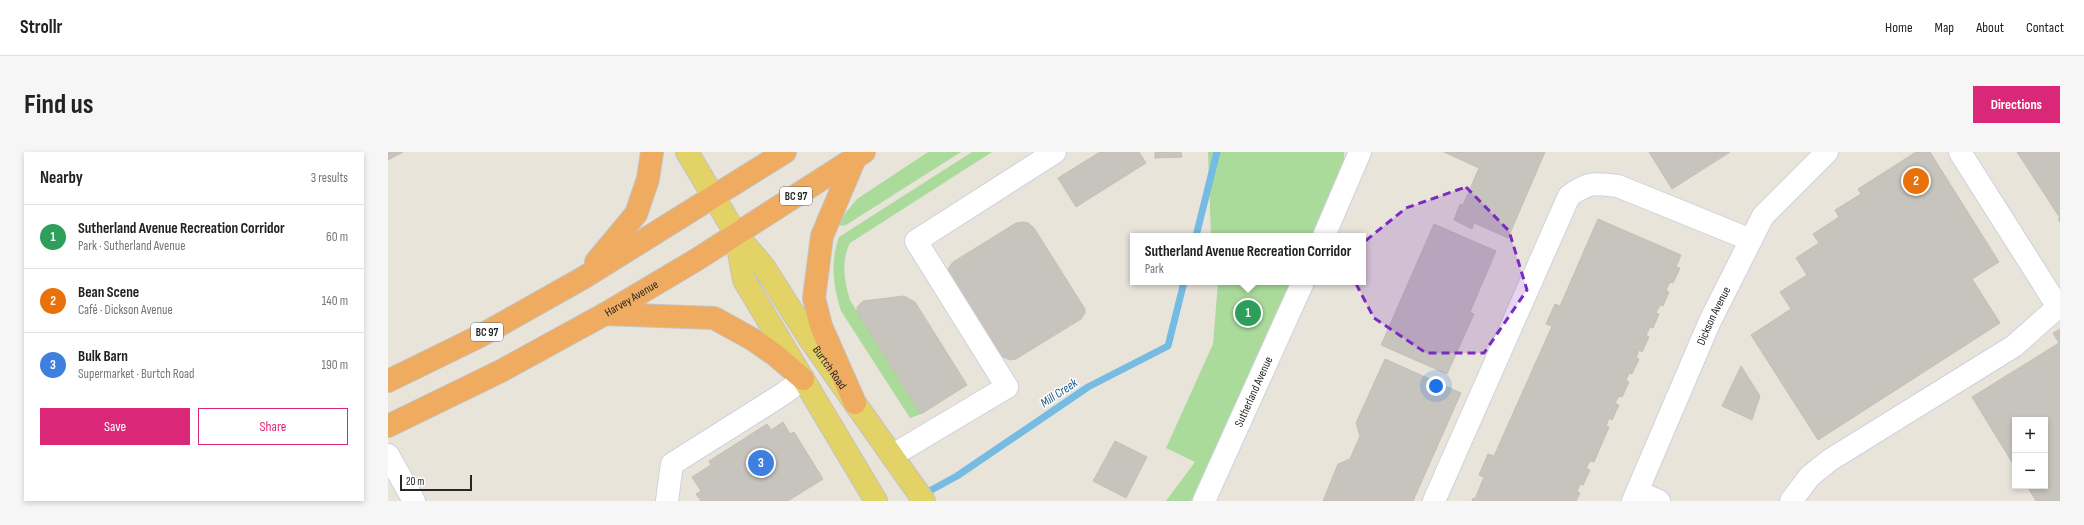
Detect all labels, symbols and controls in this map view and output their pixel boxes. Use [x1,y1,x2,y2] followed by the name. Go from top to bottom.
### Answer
[20,16,62,39] text: Strollr
[1885,19,1913,36] text: Home
[1935,19,1954,36] text: Map
[1976,19,2004,36] text: About
[2026,19,2064,36] text: Contact
[1973,86,2060,123] button: Directions
[24,88,93,121] text: Find us
[1903,166,1929,196] pin: 2
[40,168,83,188] text: Nearby
[311,170,348,186] text: 3 results
[780,187,812,205] road number: BC 97
[78,219,285,238] text: Sutherland Avenue Recreation Corridor
[50,229,56,245] text: 1
[326,229,348,245] text: 60 m
[1130,233,1366,285] popup
[78,238,185,254] text: Park · Sutherland Avenue
[1145,242,1351,261] text: Sutherland Avenue Recreation Corridor
[1145,261,1164,277] text: Park
[602,277,661,320] street label: Harvey Avenue
[78,283,139,302] text: Bean Scene
[1693,284,1734,347] street label: Dickson Avenue
[50,293,56,309] text: 2
[322,293,348,309] text: 140 m
[1235,298,1261,328] pin: 1
[78,302,173,318] text: Café · Dickson Avenue
[471,323,503,341] road number: BC 97
[809,343,850,392] street label: Burtch Road
[78,347,128,366] text: Bulk Barn
[1231,354,1276,429] street label: Sutherland Avenue
[50,357,56,373] text: 3
[321,357,348,373] text: 190 m
[78,366,195,382] text: Supermarket · Burtch Road
[1037,374,1082,411] water label: Mill Creek
[1426,376,1446,396] your location
[40,408,190,445] button: Save
[198,408,348,445] button: Share
[2012,417,2048,489] map controls
[2012,417,2048,453] button: +
[748,448,774,478] pin: 3
[2012,453,2048,489] button: −
[400,473,472,492] scale bar
[406,475,424,488] text: 20 m

